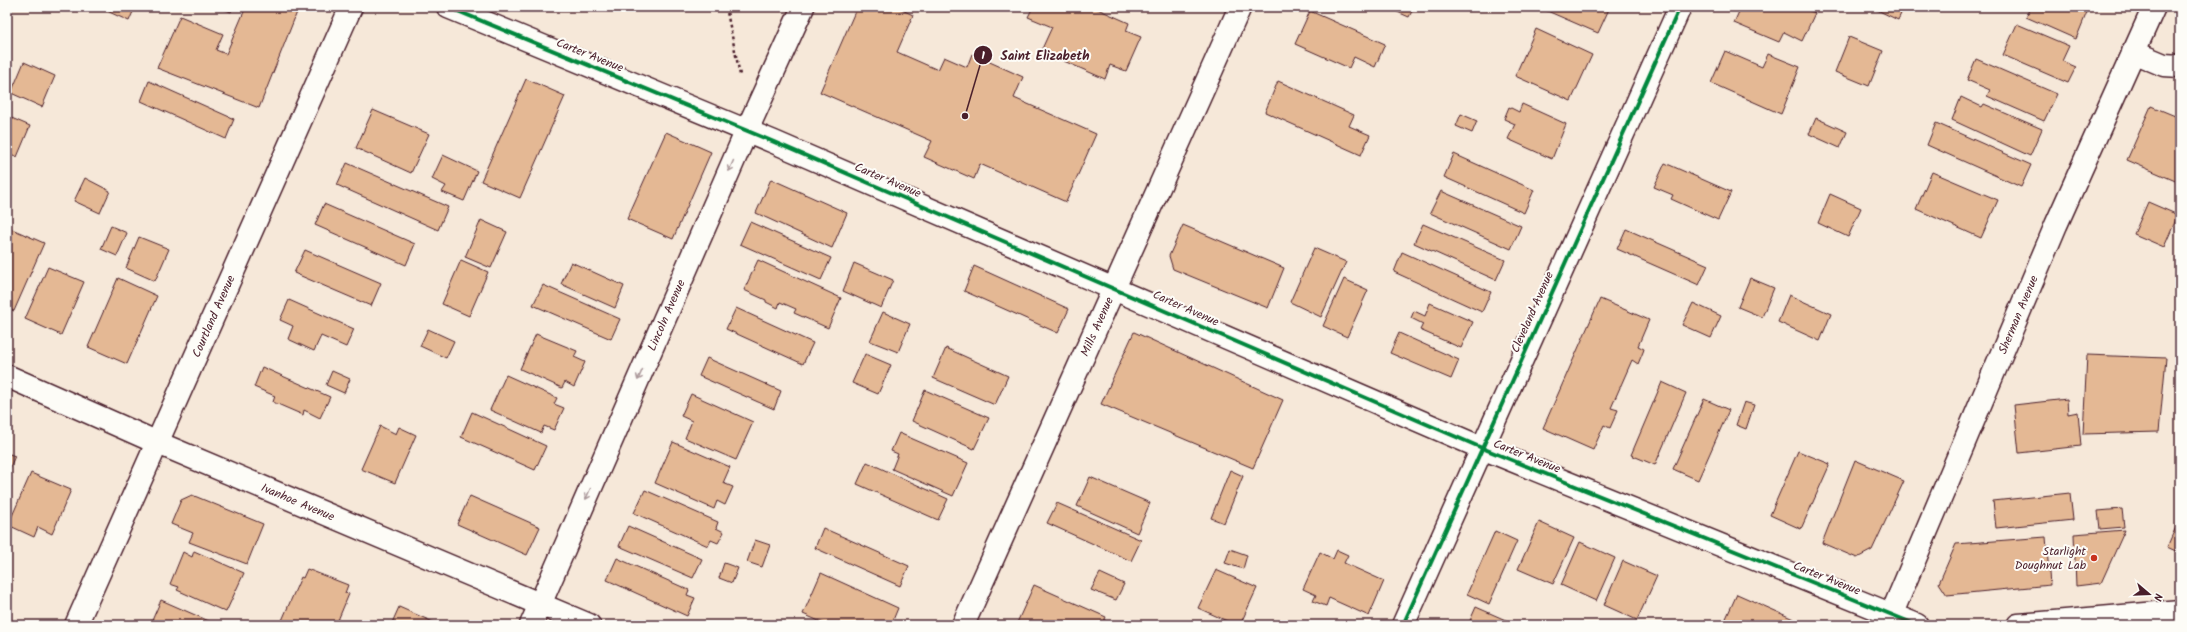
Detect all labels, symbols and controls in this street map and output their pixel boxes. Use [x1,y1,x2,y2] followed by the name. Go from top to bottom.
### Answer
[553,33,627,78] street label: Carter Avenue
[973,43,1098,68] callout: Saint Elizabeth
[981,46,985,65] text: 1
[1000,46,1090,67] text: Saint Elizabeth
[851,158,925,203] street label: Carter Avenue
[727,160,735,172] one-way arrow
[1506,268,1559,356] street label: Cleveland Avenue
[187,272,241,361] street label: Courtland Avenue
[1994,272,2044,357] street label: Sherman Avenue
[643,276,691,354] street label: Lincoln Avenue
[1150,285,1223,332] street label: Carter Avenue
[1076,293,1119,360] street label: Mills Avenue
[636,369,643,381] one-way arrow
[1490,434,1564,479] street label: Carter Avenue
[258,479,338,527] street label: Ivanhoe Avenue
[584,488,591,500] one-way arrow
[2015,542,2087,575] place label: Starlight Doughnut Lab
[2089,553,2099,563] marker: Starlight Doughnut Lab
[1790,556,1864,601] street label: Carter Avenue
[2129,574,2169,614] north arrow
[2148,591,2167,603] text: N

